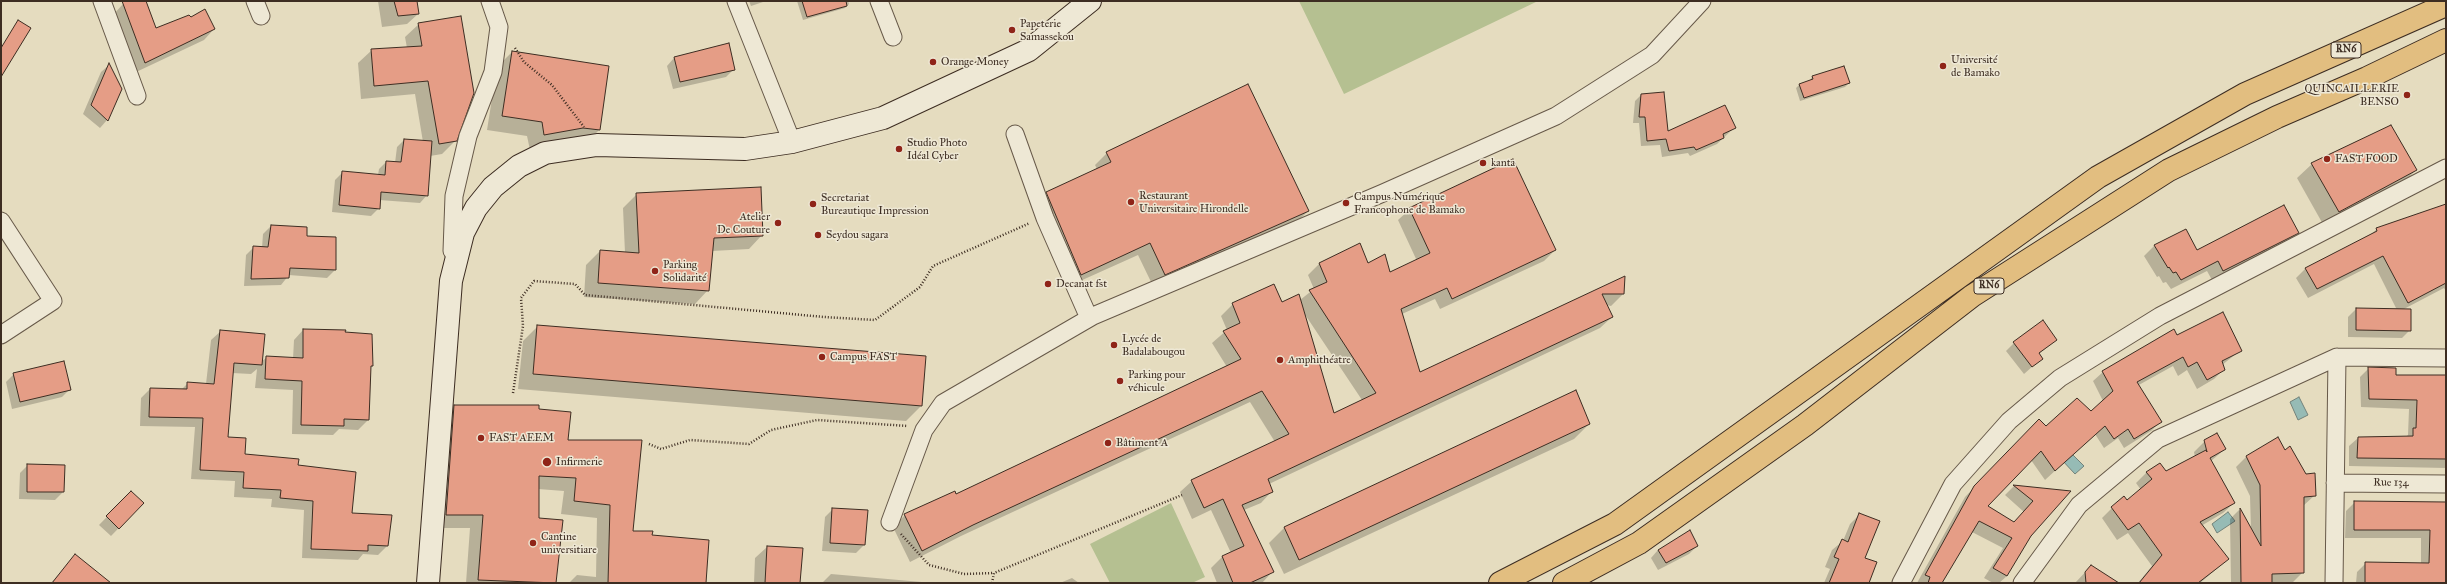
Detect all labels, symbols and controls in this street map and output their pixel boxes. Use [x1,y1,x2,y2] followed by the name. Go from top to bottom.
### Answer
[1020,17,1074,43] place label: Papeterie Samassekou
[1007,25,1017,35] marker: Papeterie Samassekou
[2331,42,2361,58] road number: RN6
[1951,53,2000,79] place label: Université de Bamako
[941,55,1009,69] place label: Orange Money
[928,57,938,67] marker: Orange Money
[1938,61,1948,71] marker: Université de Bamako
[2305,82,2399,108] place label: QUINCAILLERIE BENSO
[2402,90,2412,100] marker: QUINCAILLERIE BENSO
[907,136,967,162] place label: Studio Photo Idéal Cyber
[894,144,904,154] marker: Studio Photo Idéal Cyber
[2335,152,2398,166] place label: FAST FOOD
[2322,154,2332,164] marker: FAST FOOD
[1491,156,1515,170] place label: kanta
[1478,158,1488,168] marker: kanta
[1139,189,1248,215] place label: Restaurant Universitaire Hirondelle
[1354,190,1465,216] place label: Campus Numérique Francophone de Bamako
[821,191,929,217] place label: Secretariat Bureautique Impression
[1126,197,1136,207] marker: Restaurant Universitaire Hirondelle
[1341,198,1351,208] marker: Campus Numérique Francophone de Bamako
[808,199,818,209] marker: Secretariat Bureautique Impression
[717,210,770,236] place label: Atelier De Couture
[773,218,783,228] marker: Atelier De Couture
[826,228,888,242] place label: Seydou sagara
[813,230,823,240] marker: Seydou sagara
[663,258,707,284] place label: Parking Solidarité
[650,266,660,276] marker: Parking Solidarité
[1056,277,1107,291] place label: Decanat fst
[1974,278,2004,294] road number: RN6
[1043,279,1053,289] marker: Decanat fst
[1122,332,1185,358] place label: Lycée de Badalabougou
[1109,340,1119,350] marker: Lycée de Badalabougou
[830,350,897,364] place label: Campus FAST
[817,352,827,362] marker: Campus FAST
[1288,353,1351,367] place label: Amphithéatre
[1275,355,1285,365] marker: Amphithéatre
[1128,368,1185,394] place label: Parking pour véhicule
[1115,376,1125,386] marker: Parking pour véhicule
[489,431,554,445] place label: FAST AEEM
[476,433,486,443] marker: FAST AEEM
[1116,436,1168,450] place label: Bâtiment A
[1103,438,1113,448] marker: Bâtiment A
[556,455,603,469] place label: Infirmerie
[541,456,553,468] marker: Infirmerie
[2373,476,2409,490] street label: Rue 134
[541,530,597,556] place label: Cantine universitiare
[528,538,538,548] marker: Cantine universitiare

